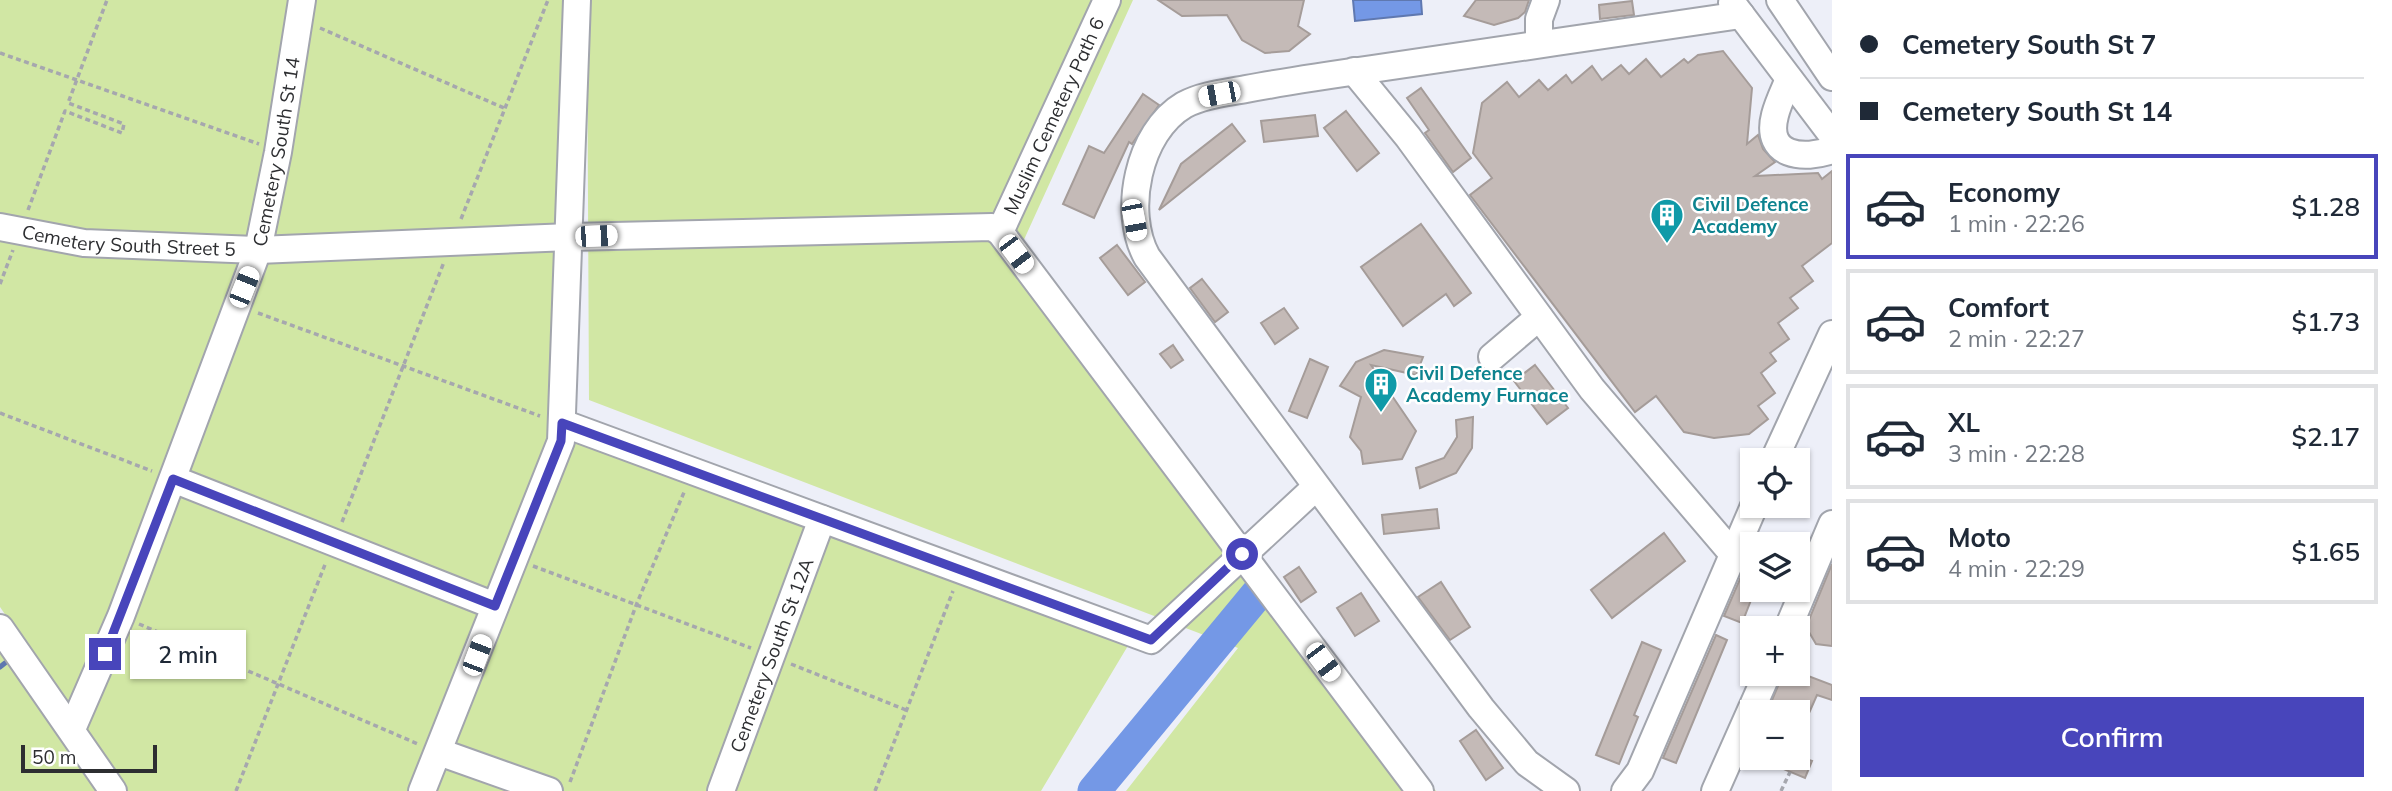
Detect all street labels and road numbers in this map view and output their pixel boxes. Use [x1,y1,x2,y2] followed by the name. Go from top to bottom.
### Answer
[998,14,1109,218] street label: Muslim Cemetery Path 6
[247,55,305,248] street label: Cemetery South St 14
[20,219,236,261] street label: Cemetery South Street 5
[724,554,819,756] street label: Cemetery South St 12A

